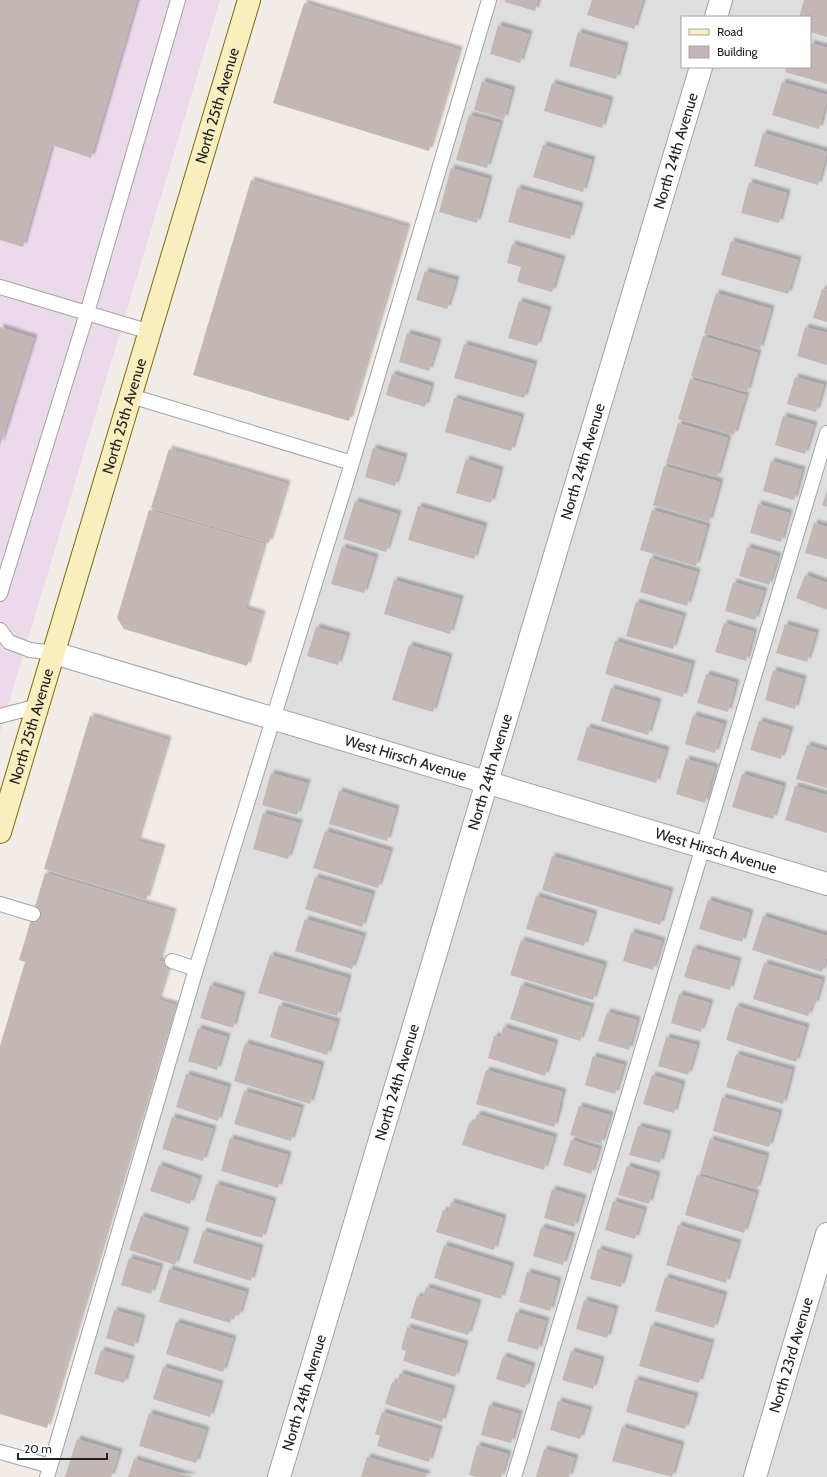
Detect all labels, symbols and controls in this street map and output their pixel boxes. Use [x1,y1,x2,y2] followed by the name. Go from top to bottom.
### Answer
[681,16,811,68] legend
[717,24,743,39] text: Road
[717,44,759,59] text: Building
[191,45,243,166] street label: North 25th Avenue
[650,90,702,211] street label: North 24th Avenue
[99,356,150,476] street label: North 25th Avenue
[557,401,609,522] street label: North 24th Avenue
[6,666,57,787] street label: North 25th Avenue
[464,711,516,832] street label: North 24th Avenue
[342,731,469,785] street label: West Hirsch Avenue
[653,824,780,878] street label: West Hirsch Avenue
[371,1022,423,1143] street label: North 24th Avenue
[765,1295,817,1415] street label: North 23rd Avenue
[278,1332,330,1453] street label: North 24th Avenue
[18,1435,107,1461] scale bar
[24,1441,52,1456] text: 20 m

